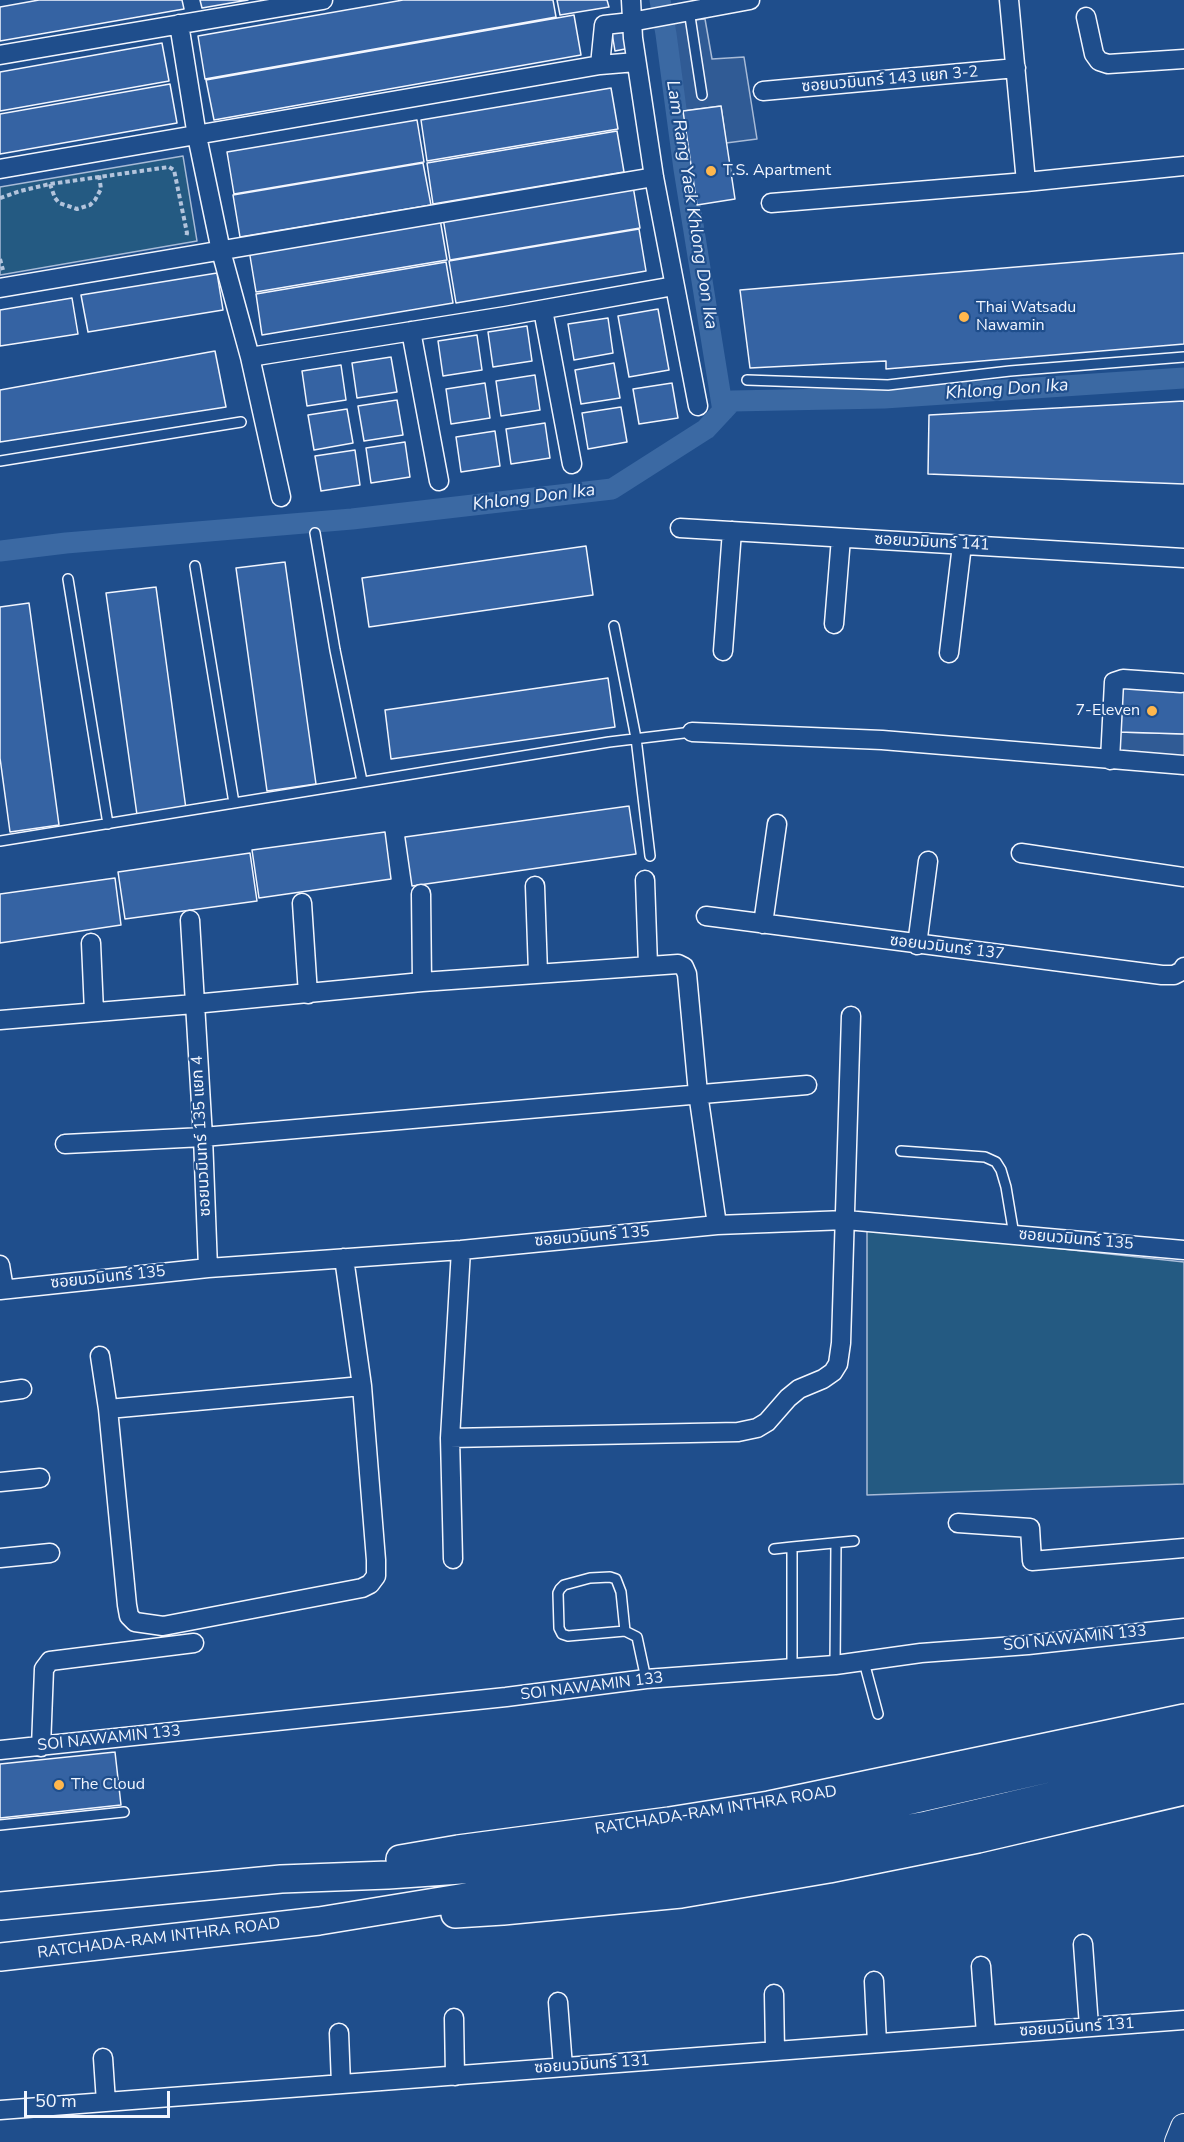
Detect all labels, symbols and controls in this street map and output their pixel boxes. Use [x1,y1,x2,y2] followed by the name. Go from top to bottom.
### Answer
[801,63,979,97] street label: ซอยนวมินทร์ 143 แยก 3-2
[661,79,721,331] water label: Lam Rang Yaek Khlong Don Ika
[723,161,831,181] place label: T.S. Apartment
[704,164,718,178] marker: T.S. Apartment
[976,298,1076,336] place label: Thai Watsadu Nawamin
[957,310,971,324] marker: Thai Watsadu Nawamin
[945,375,1069,405] water label: Khlong Don Ika
[471,480,597,516] water label: Khlong Don Ika
[874,530,990,556] street label: ซอยนวมินทร์ 141
[1076,701,1140,721] place label: 7-Eleven
[1145,704,1159,718] marker: 7-Eleven
[889,931,1005,965] street label: ซอยนวมินทร์ 137
[188,1055,216,1217] street label: ซอยนวมินทร์ 135 แยก 4
[534,1222,650,1252] street label: ซอยนวมินทร์ 135
[1018,1225,1134,1255] street label: ซอยนวมินทร์ 135
[50,1262,166,1294] street label: ซอยนวมินทร์ 135
[1002,1622,1148,1656] street label: SOI NAWAMIN 133
[519,1669,665,1705] street label: SOI NAWAMIN 133
[36,1722,182,1756] street label: SOI NAWAMIN 133
[71,1775,145,1795] place label: The Cloud
[52,1778,66,1792] marker: The Cloud
[594,1782,838,1840] street label: RATCHADA-RAM INTHRA ROAD
[36,1915,282,1963] street label: RATCHADA-RAM INTHRA ROAD
[1019,2014,1135,2042] street label: ซอยนวมินทร์ 131
[534,2051,650,2079] street label: ซอยนวมินทร์ 131
[27,2079,172,2117] scale bar
[35,2089,77,2113] text: 50 m

